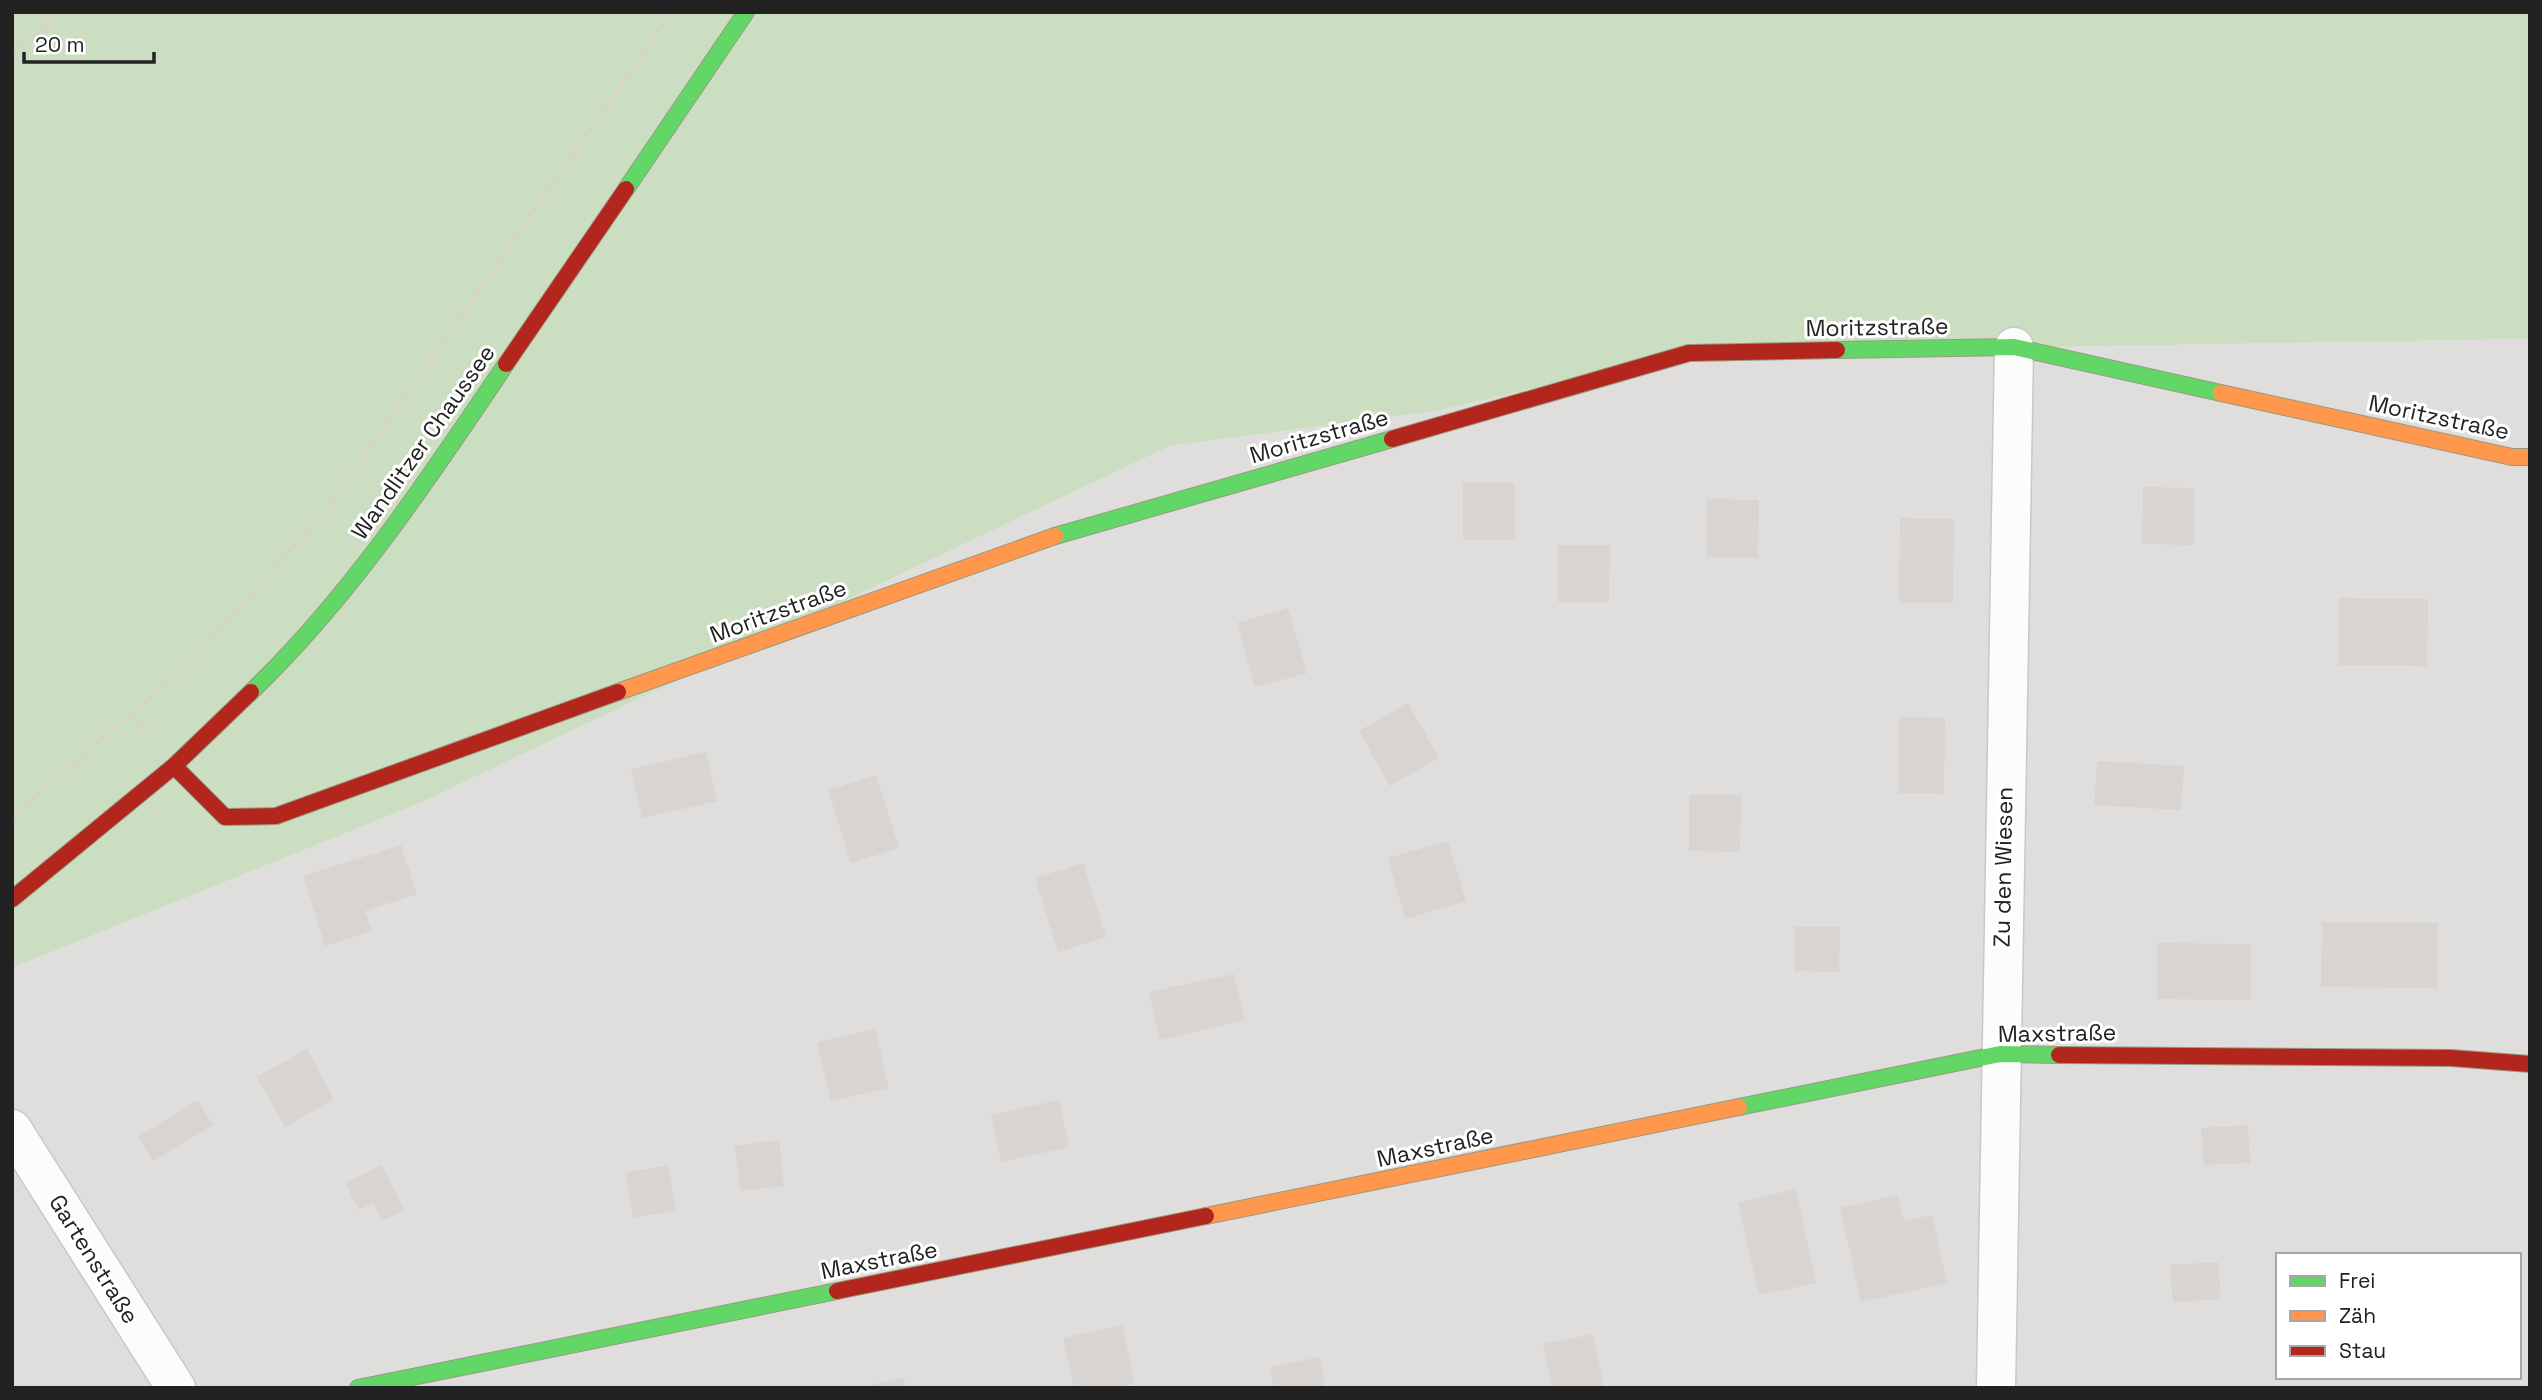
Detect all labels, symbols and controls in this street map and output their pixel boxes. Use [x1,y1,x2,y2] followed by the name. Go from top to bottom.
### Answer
[24,21,154,65] scale bar
[35,31,85,58] text: 20 m
[1805,311,1949,343] street label: Moritzstraße
[344,339,502,545] street label: Wandlitzer Chaussee
[2366,387,2512,447] street label: Moritzstraße
[1246,402,1392,470] street label: Moritzstraße
[706,572,850,650] street label: Moritzstraße
[1987,786,2019,948] street label: Zu den Wiesen
[1998,1017,2116,1049] street label: Maxstraße
[1374,1120,1496,1174] street label: Maxstraße
[42,1189,146,1329] street label: Gartenstraße
[818,1234,940,1286] street label: Maxstraße
[2276,1253,2521,1379] legend
[2339,1267,2375,1294] text: Frei
[2339,1302,2376,1329] text: Zäh
[2339,1337,2386,1364] text: Stau

